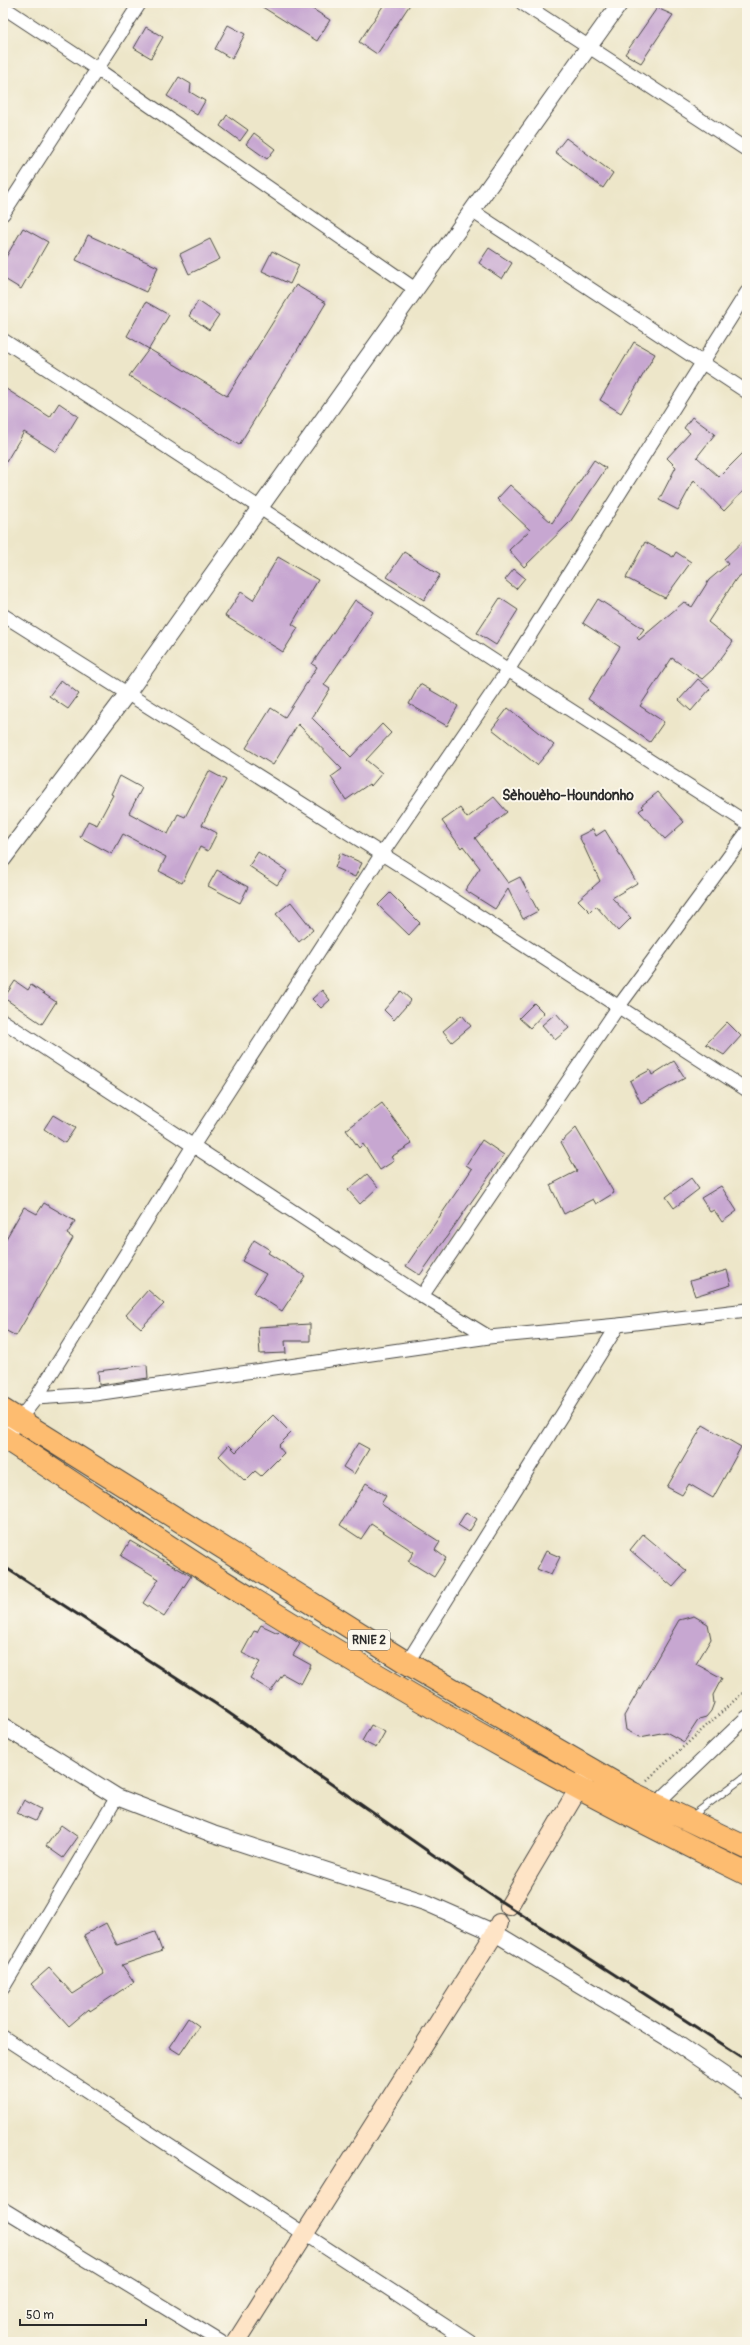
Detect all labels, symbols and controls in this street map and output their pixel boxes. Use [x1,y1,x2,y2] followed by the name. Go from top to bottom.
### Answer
[502,787,634,804] district label: Sèhouèho-Houndonho
[348,1630,390,1650] road number: RNIE 2
[20,2301,146,2327] scale bar
[26,2308,54,2323] text: 50 m

